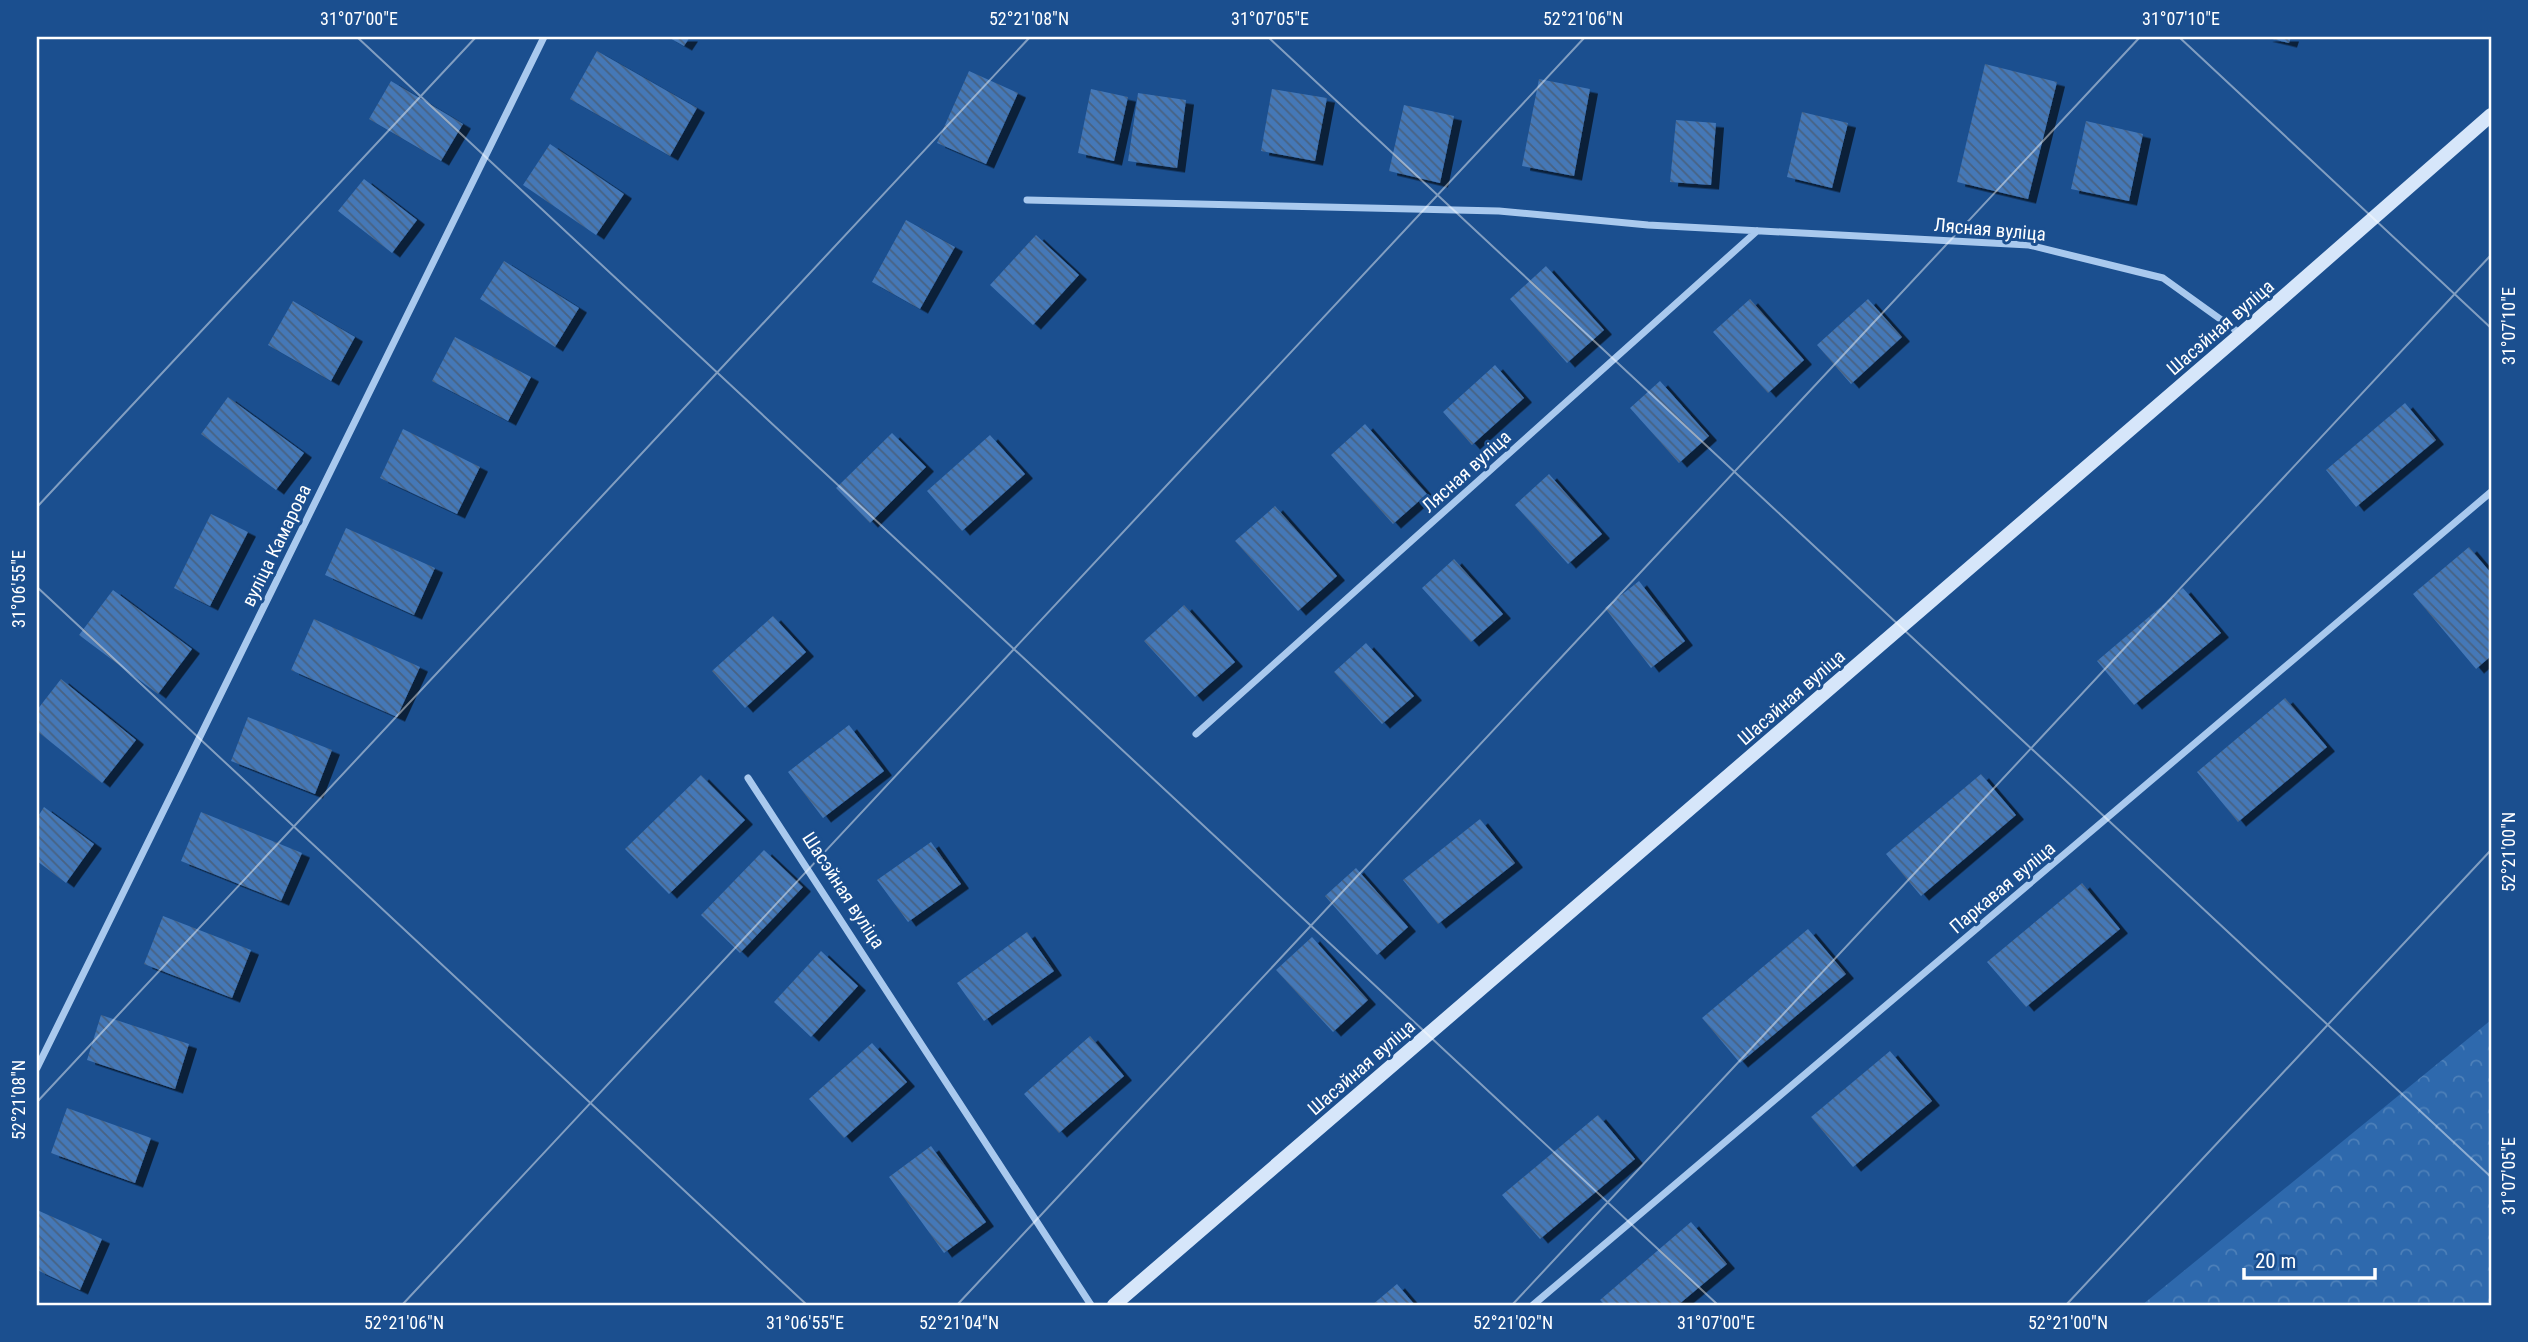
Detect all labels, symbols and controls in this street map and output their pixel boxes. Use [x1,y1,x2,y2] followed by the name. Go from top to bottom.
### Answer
[320,8,398,29] text: 31°07'00"E
[989,8,1069,29] text: 52°21'08"N
[1231,8,1309,29] text: 31°07'05"E
[1543,8,1623,29] text: 52°21'06"N
[2142,8,2220,29] text: 31°07'10"E
[1933,213,2047,246] street label: Лясная вуліца
[2162,275,2279,380] street label: Шасэйная вуліца
[2498,287,2519,365] text: 31°07'10"E
[1417,425,1516,517] street label: Лясная вуліца
[237,480,316,610] street label: вуліца Камарова
[8,550,29,628] text: 31°06'55"E
[1733,645,1850,750] street label: Шасэйная вуліца
[2498,812,2519,892] text: 52°21'00"N
[797,828,890,953] street label: Шасэйная вуліца
[1945,837,2060,938] street label: Паркавая вуліца
[1303,1015,1420,1120] street label: Шасэйная вуліца
[8,1060,29,1140] text: 52°21'08"N
[2498,1137,2519,1215] text: 31°07'05"E
[2244,1237,2376,1281] scale bar
[2255,1249,2296,1273] text: 20 m
[364,1312,444,1333] text: 52°21'06"N
[766,1312,844,1333] text: 31°06'55"E
[919,1312,999,1333] text: 52°21'04"N
[1473,1312,1553,1333] text: 52°21'02"N
[1677,1312,1755,1333] text: 31°07'00"E
[2028,1312,2108,1333] text: 52°21'00"N

